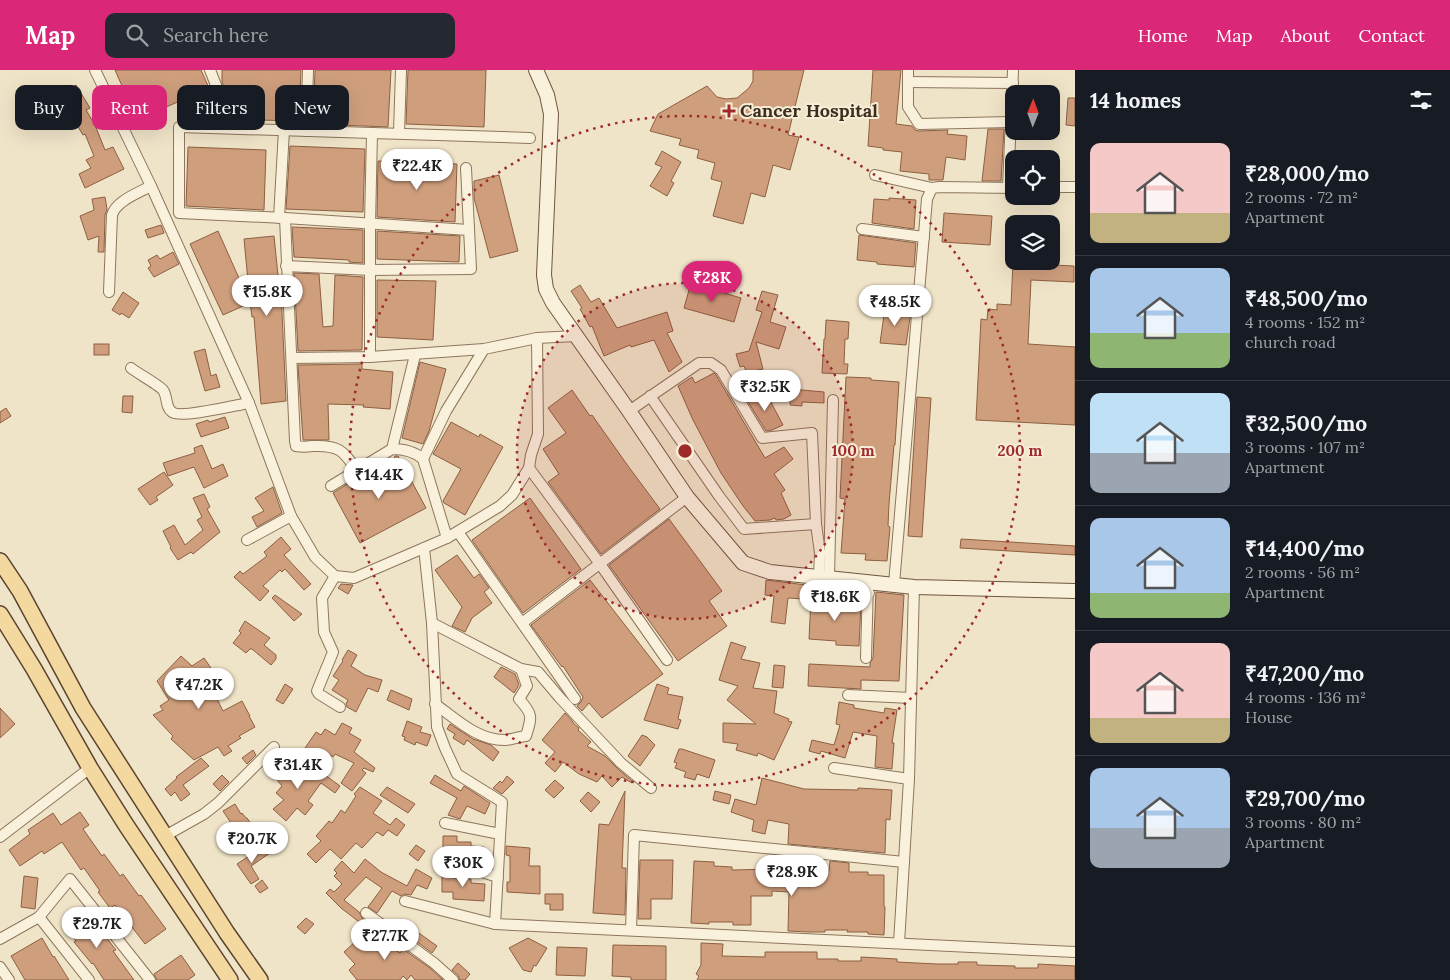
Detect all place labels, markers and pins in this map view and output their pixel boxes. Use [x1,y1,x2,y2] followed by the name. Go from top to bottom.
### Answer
[740,99,878,122] place label: Cancer Hospital
[722,104,736,118] marker: Cancer Hospital
[376,148,458,191] pin: ₹22.4K
[682,260,742,303] pin: ₹28K
[226,274,308,317] pin: ₹15.8K
[854,284,936,327] pin: ₹48.5K
[724,370,806,412] pin: ₹32.5K
[676,442,694,460] centre of rings
[338,458,420,500] pin: ₹14.4K
[794,580,876,622] pin: ₹18.6K
[158,668,240,710] pin: ₹47.2K
[257,748,339,790] pin: ₹31.4K
[211,822,293,864] pin: ₹20.7K
[433,846,493,888] pin: ₹30K
[751,854,833,897] pin: ₹28.9K
[56,906,138,949] pin: ₹29.7K
[344,918,426,961] pin: ₹27.7K

